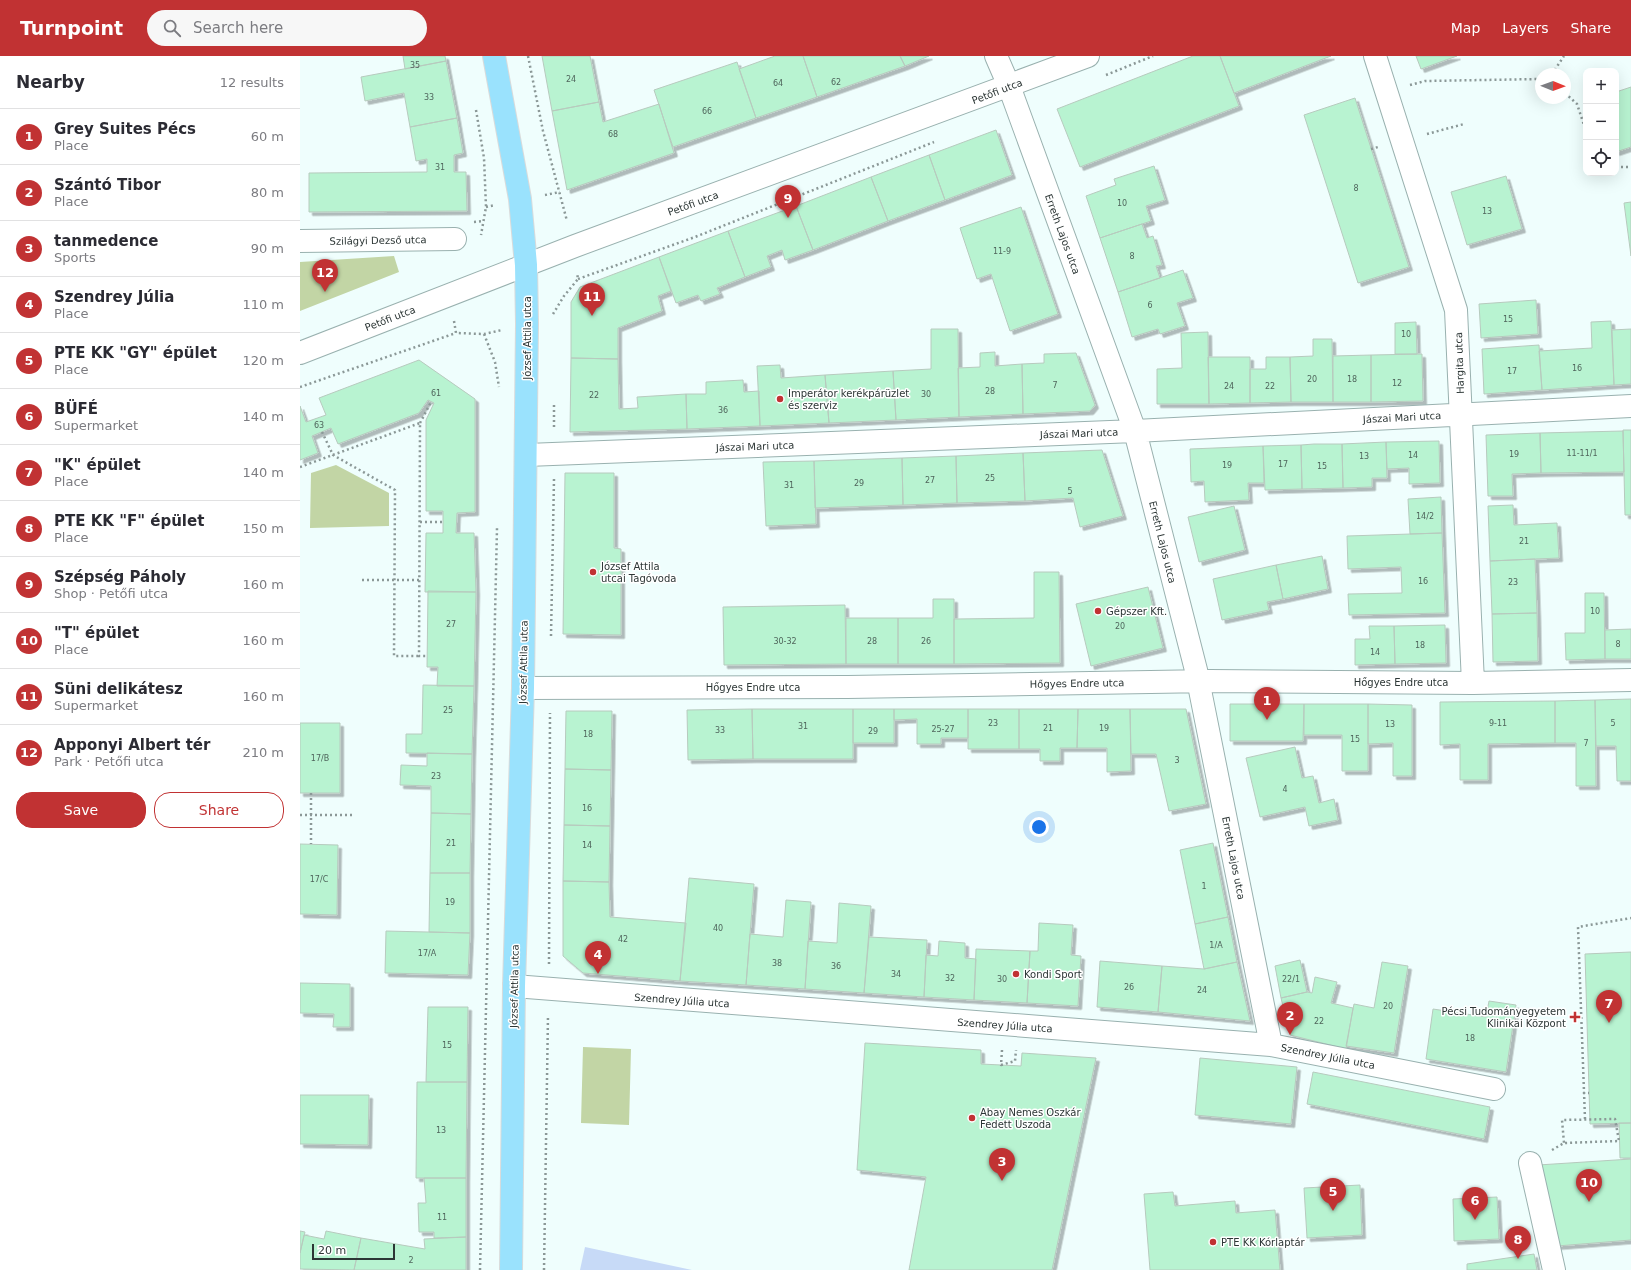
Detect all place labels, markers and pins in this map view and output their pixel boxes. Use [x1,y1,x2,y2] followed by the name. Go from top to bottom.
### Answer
[775,185,801,218] pin: 9
[312,259,338,292] pin: 12
[579,283,605,316] pin: 11
[788,388,909,411] place label: Imperátor kerékpárüzlet és szerviz
[775,394,785,404] marker: Imperátor kerékpárüzlet és szerviz
[600,561,676,584] place label: József Attila utcai Tagóvoda
[588,567,598,577] marker: József Attila utcai Tagóvoda
[1093,606,1103,616] marker: Gépszer Kft.
[1106,606,1167,617] place label: Gépszer Kft.
[1254,687,1280,720] pin: 1
[585,941,611,974] pin: 4
[1011,969,1021,979] marker: Kondi Sport
[1024,969,1082,980] place label: Kondi Sport
[1596,990,1622,1023] pin: 7
[1277,1002,1303,1035] pin: 2
[1442,1006,1566,1029] place label: Pécsi Tudományegyetem Klinikai Központ
[1569,1011,1581,1023] marker: Pécsi Tudományegyetem Klinikai Központ
[980,1107,1081,1130] place label: Abay Nemes Oszkár Fedett Uszoda
[967,1113,977,1123] marker: Abay Nemes Oszkár Fedett Uszoda
[989,1148,1015,1181] pin: 3
[1576,1169,1602,1202] pin: 10
[1320,1178,1346,1211] pin: 5
[1462,1187,1488,1220] pin: 6
[1505,1226,1531,1259] pin: 8
[1208,1237,1218,1247] marker: PTE KK Kórlaptár
[1221,1237,1306,1248] place label: PTE KK Kórlaptár

